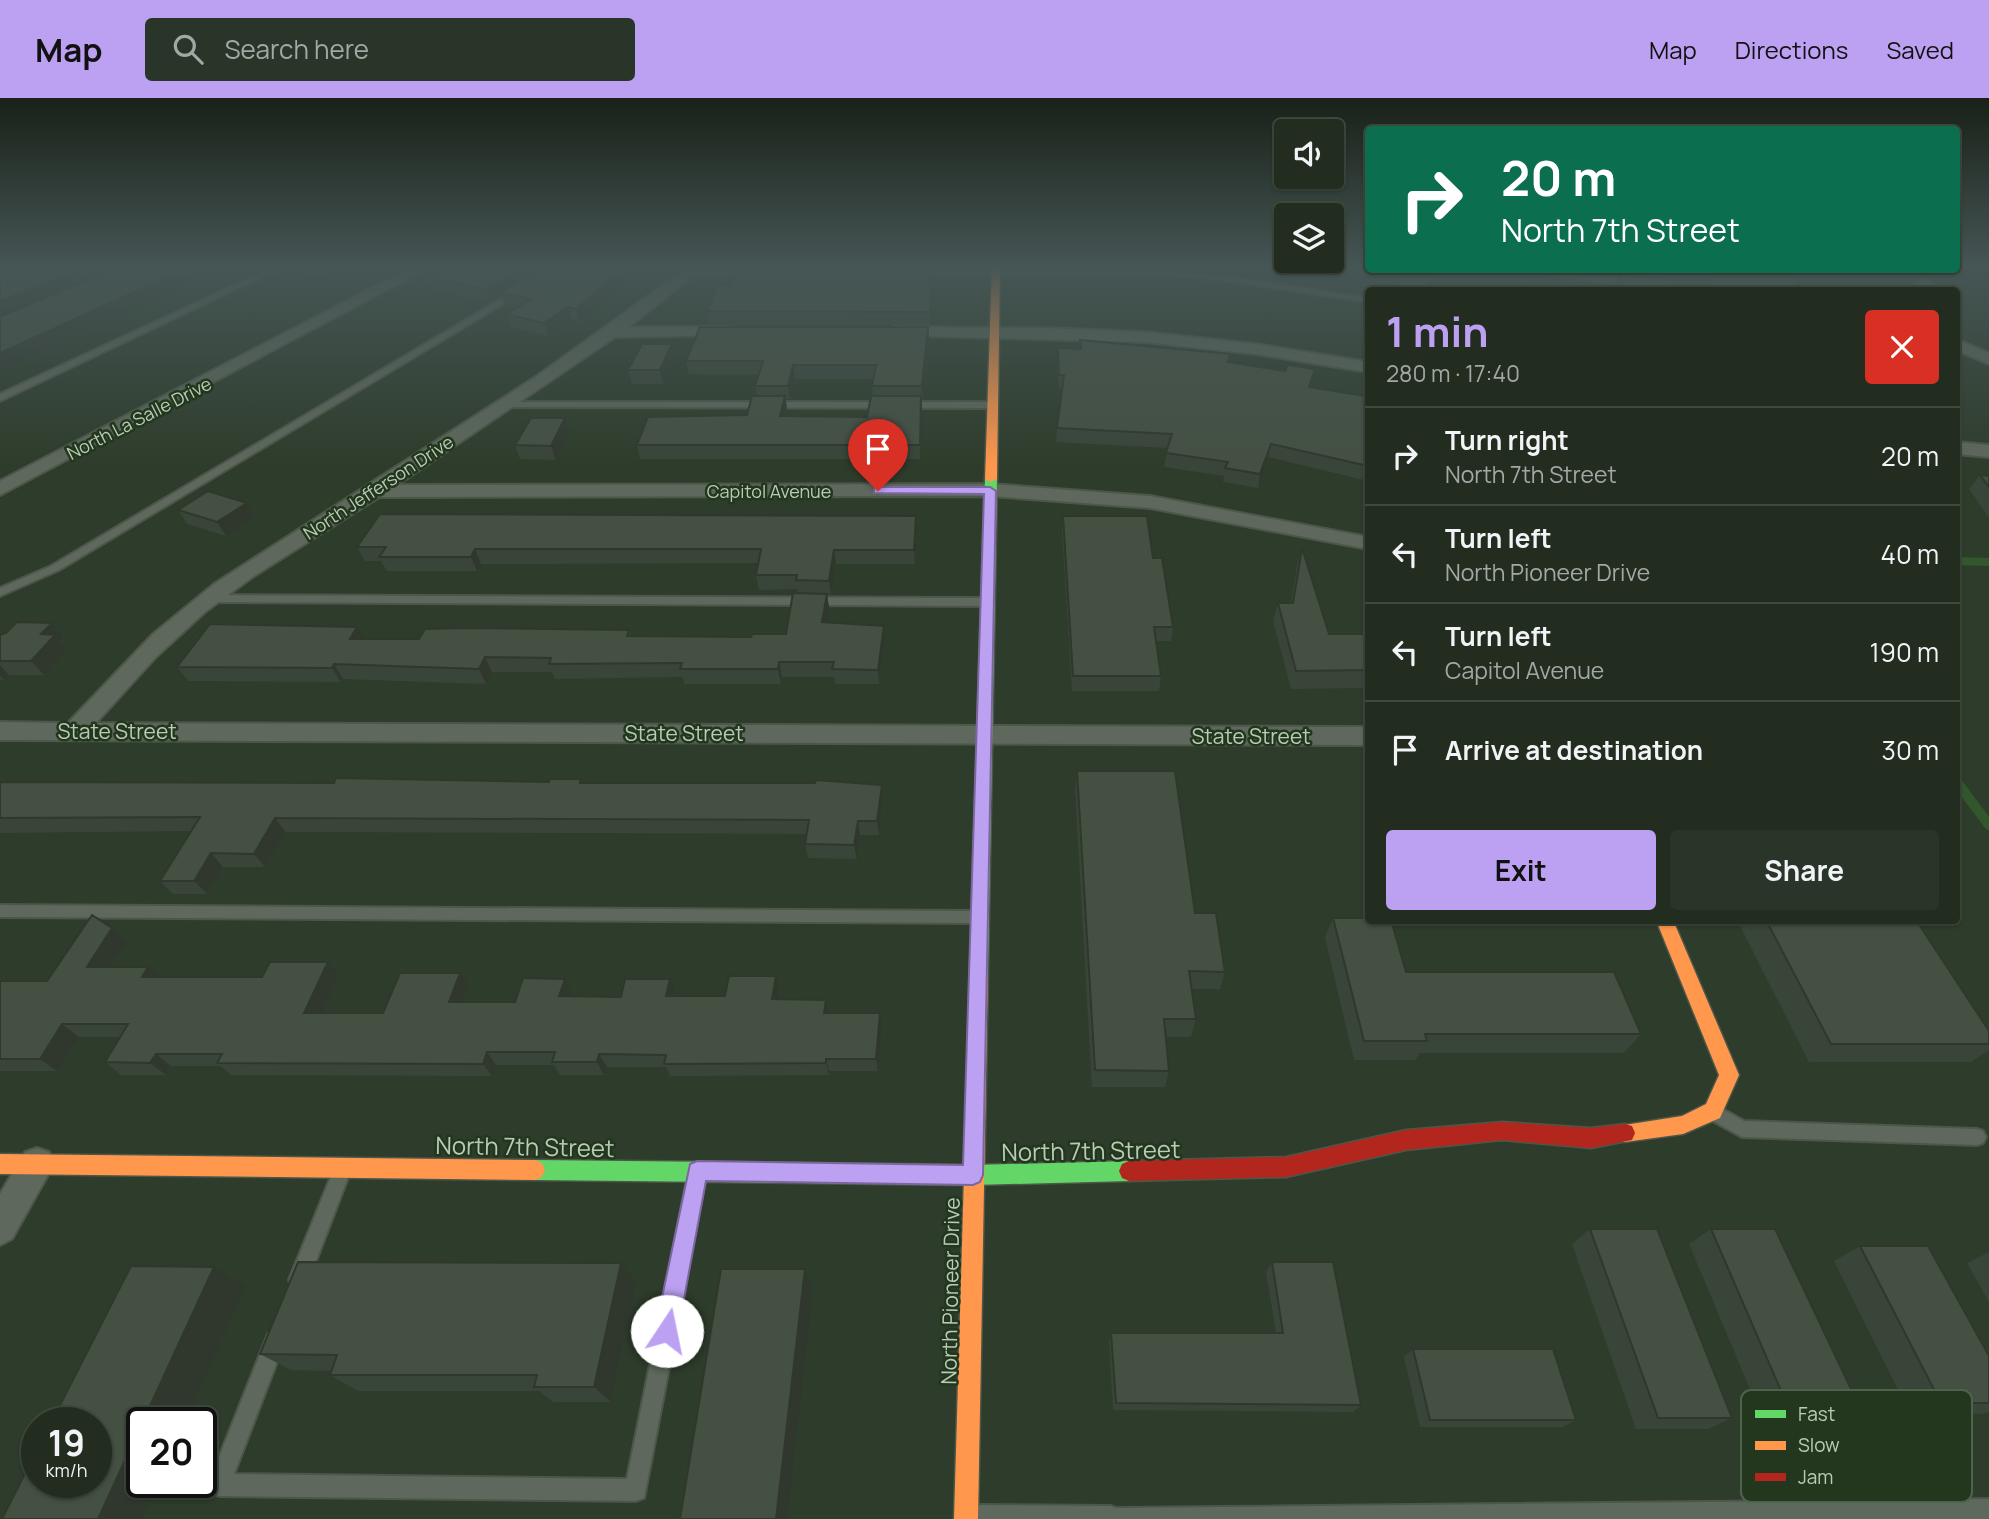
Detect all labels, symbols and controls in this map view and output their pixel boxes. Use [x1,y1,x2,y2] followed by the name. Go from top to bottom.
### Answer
[145,18,635,81] search box
[35,27,103,72] text: Map
[169,30,207,68] icon: search
[225,31,369,67] text: Search here
[1649,33,1697,66] text: Map
[1735,33,1848,66] text: Directions
[1886,33,1954,66] text: Saved
[1274,119,1344,273] map controls
[1274,119,1344,189] button: sound
[1501,144,1616,211] text: 20 m
[1386,154,1477,245] icon: right
[1274,203,1344,273] button: layers
[1501,208,1740,252] text: North 7th Street
[1386,302,1489,360] text: 1 min
[1865,310,1939,384] button: close
[1386,357,1520,389] text: 280 m · 17:40
[63,371,215,465] street label: North La Salle Drive
[848,419,908,491] pin
[1445,422,1569,458] text: Turn right
[298,429,458,545] street label: North Jefferson Drive
[859,430,897,468] icon: arrive
[1386,437,1424,475] icon: right
[1881,438,1939,474] text: 20 m
[1445,458,1617,490] text: North 7th Street
[707,479,831,503] street label: Capitol Avenue
[1445,520,1552,556] text: Turn left
[1386,535,1424,573] icon: left
[1881,536,1939,572] text: 40 m
[1445,556,1650,588] text: North Pioneer Drive
[1445,618,1552,654] text: Turn left
[1386,633,1424,671] icon: left
[1870,634,1939,670] text: 190 m
[1445,654,1604,686] text: Capitol Avenue
[57,717,177,745] street label: State Street
[624,719,744,747] street label: State Street
[1191,722,1311,750] street label: State Street
[1386,731,1424,769] icon: arrive
[1445,732,1703,768] text: Arrive at destination
[1882,732,1939,768] text: 30 m
[1386,830,1656,910] button: Exit
[1670,830,1939,910] button: Share
[435,1128,615,1164] street label: North 7th Street
[1001,1132,1181,1168] street label: North 7th Street
[934,1197,966,1385] street label: North Pioneer Drive
[630,1294,704,1368] position arrow
[1741,1390,1972,1502] legend
[1798,1401,1835,1427] text: Fast
[126,1407,217,1498] speed limit sign: 20
[48,1419,85,1467] text: 19
[1798,1432,1840,1458] text: Slow
[46,1458,87,1482] text: km/h
[1798,1464,1833,1490] text: Jam

